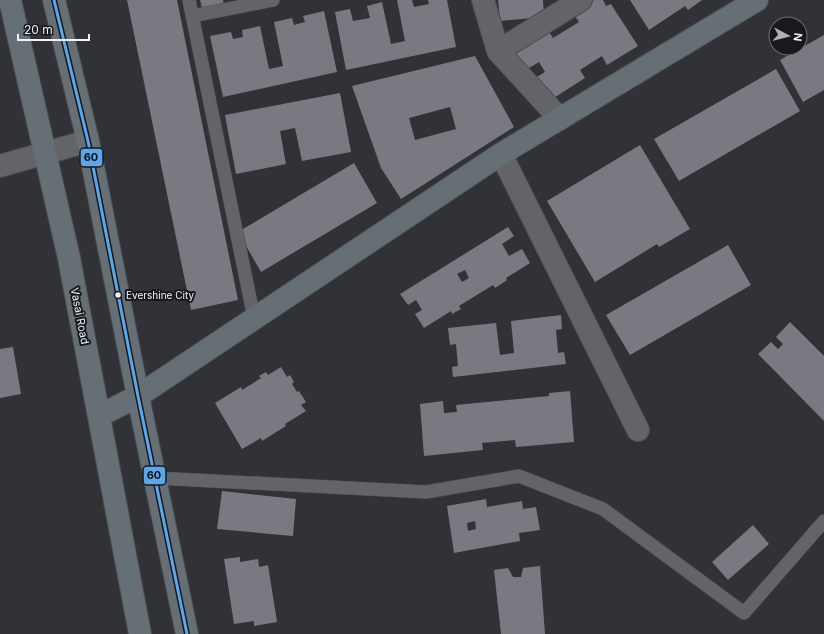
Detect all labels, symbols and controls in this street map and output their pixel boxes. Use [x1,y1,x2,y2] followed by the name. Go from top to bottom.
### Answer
[18,16,89,42] scale bar
[768,16,808,56] north arrow
[24,22,53,37] text: 20 m
[790,32,805,42] text: N
[80,148,103,167] line badge: 60
[84,150,98,164] text: 60
[68,286,92,346] street label: Vasai Road
[126,289,194,301] place label: Evershine City
[113,290,123,300] marker: Evershine City
[143,466,166,485] line badge: 60
[147,468,161,482] text: 60

